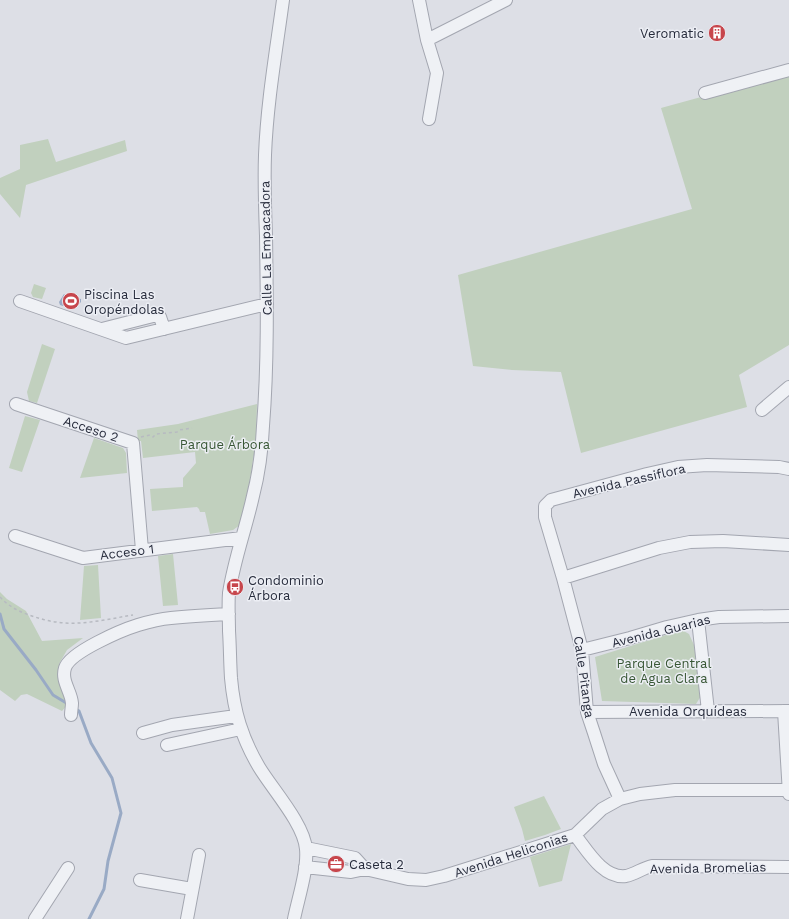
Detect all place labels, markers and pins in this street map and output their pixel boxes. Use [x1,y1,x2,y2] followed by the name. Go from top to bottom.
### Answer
[707,23,727,43] building icon: Veromatic
[640,26,704,41] place label: Veromatic
[84,287,165,317] place label: Piscina Las Oropéndolas
[61,291,81,311] sports icon: Piscina Las Oropéndolas
[248,573,324,603] place label: Condominio Árbora
[225,577,245,597] bus stop icon: Condominio Árbora
[326,854,346,874] office icon: Caseta 2
[349,857,404,872] place label: Caseta 2

